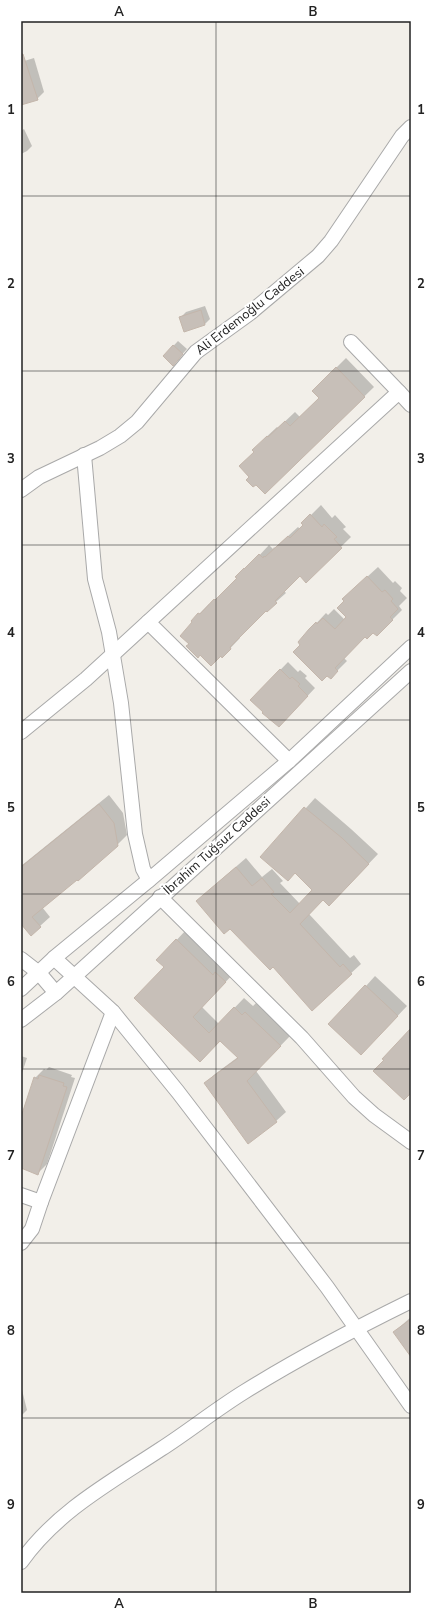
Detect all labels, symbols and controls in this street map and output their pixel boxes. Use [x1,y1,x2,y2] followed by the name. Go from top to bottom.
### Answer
[114,3,124,21] text: A
[309,3,318,21] text: B
[7,101,15,119] text: 1
[417,101,425,119] text: 1
[192,263,308,359] street label: Ali Erdemoğlu Caddesi
[7,275,15,293] text: 2
[417,275,425,293] text: 2
[7,450,15,468] text: 3
[417,450,425,468] text: 3
[7,624,15,642] text: 4
[417,624,425,642] text: 4
[159,792,275,899] street label: İbrahim Tuğsuz Caddesi
[7,799,15,817] text: 5
[417,799,425,817] text: 5
[7,973,15,991] text: 6
[417,973,425,991] text: 6
[7,1147,15,1165] text: 7
[417,1147,425,1165] text: 7
[7,1322,15,1340] text: 8
[417,1322,425,1340] text: 8
[7,1496,15,1514] text: 9
[417,1496,425,1514] text: 9
[114,1595,124,1613] text: A
[309,1595,318,1613] text: B

